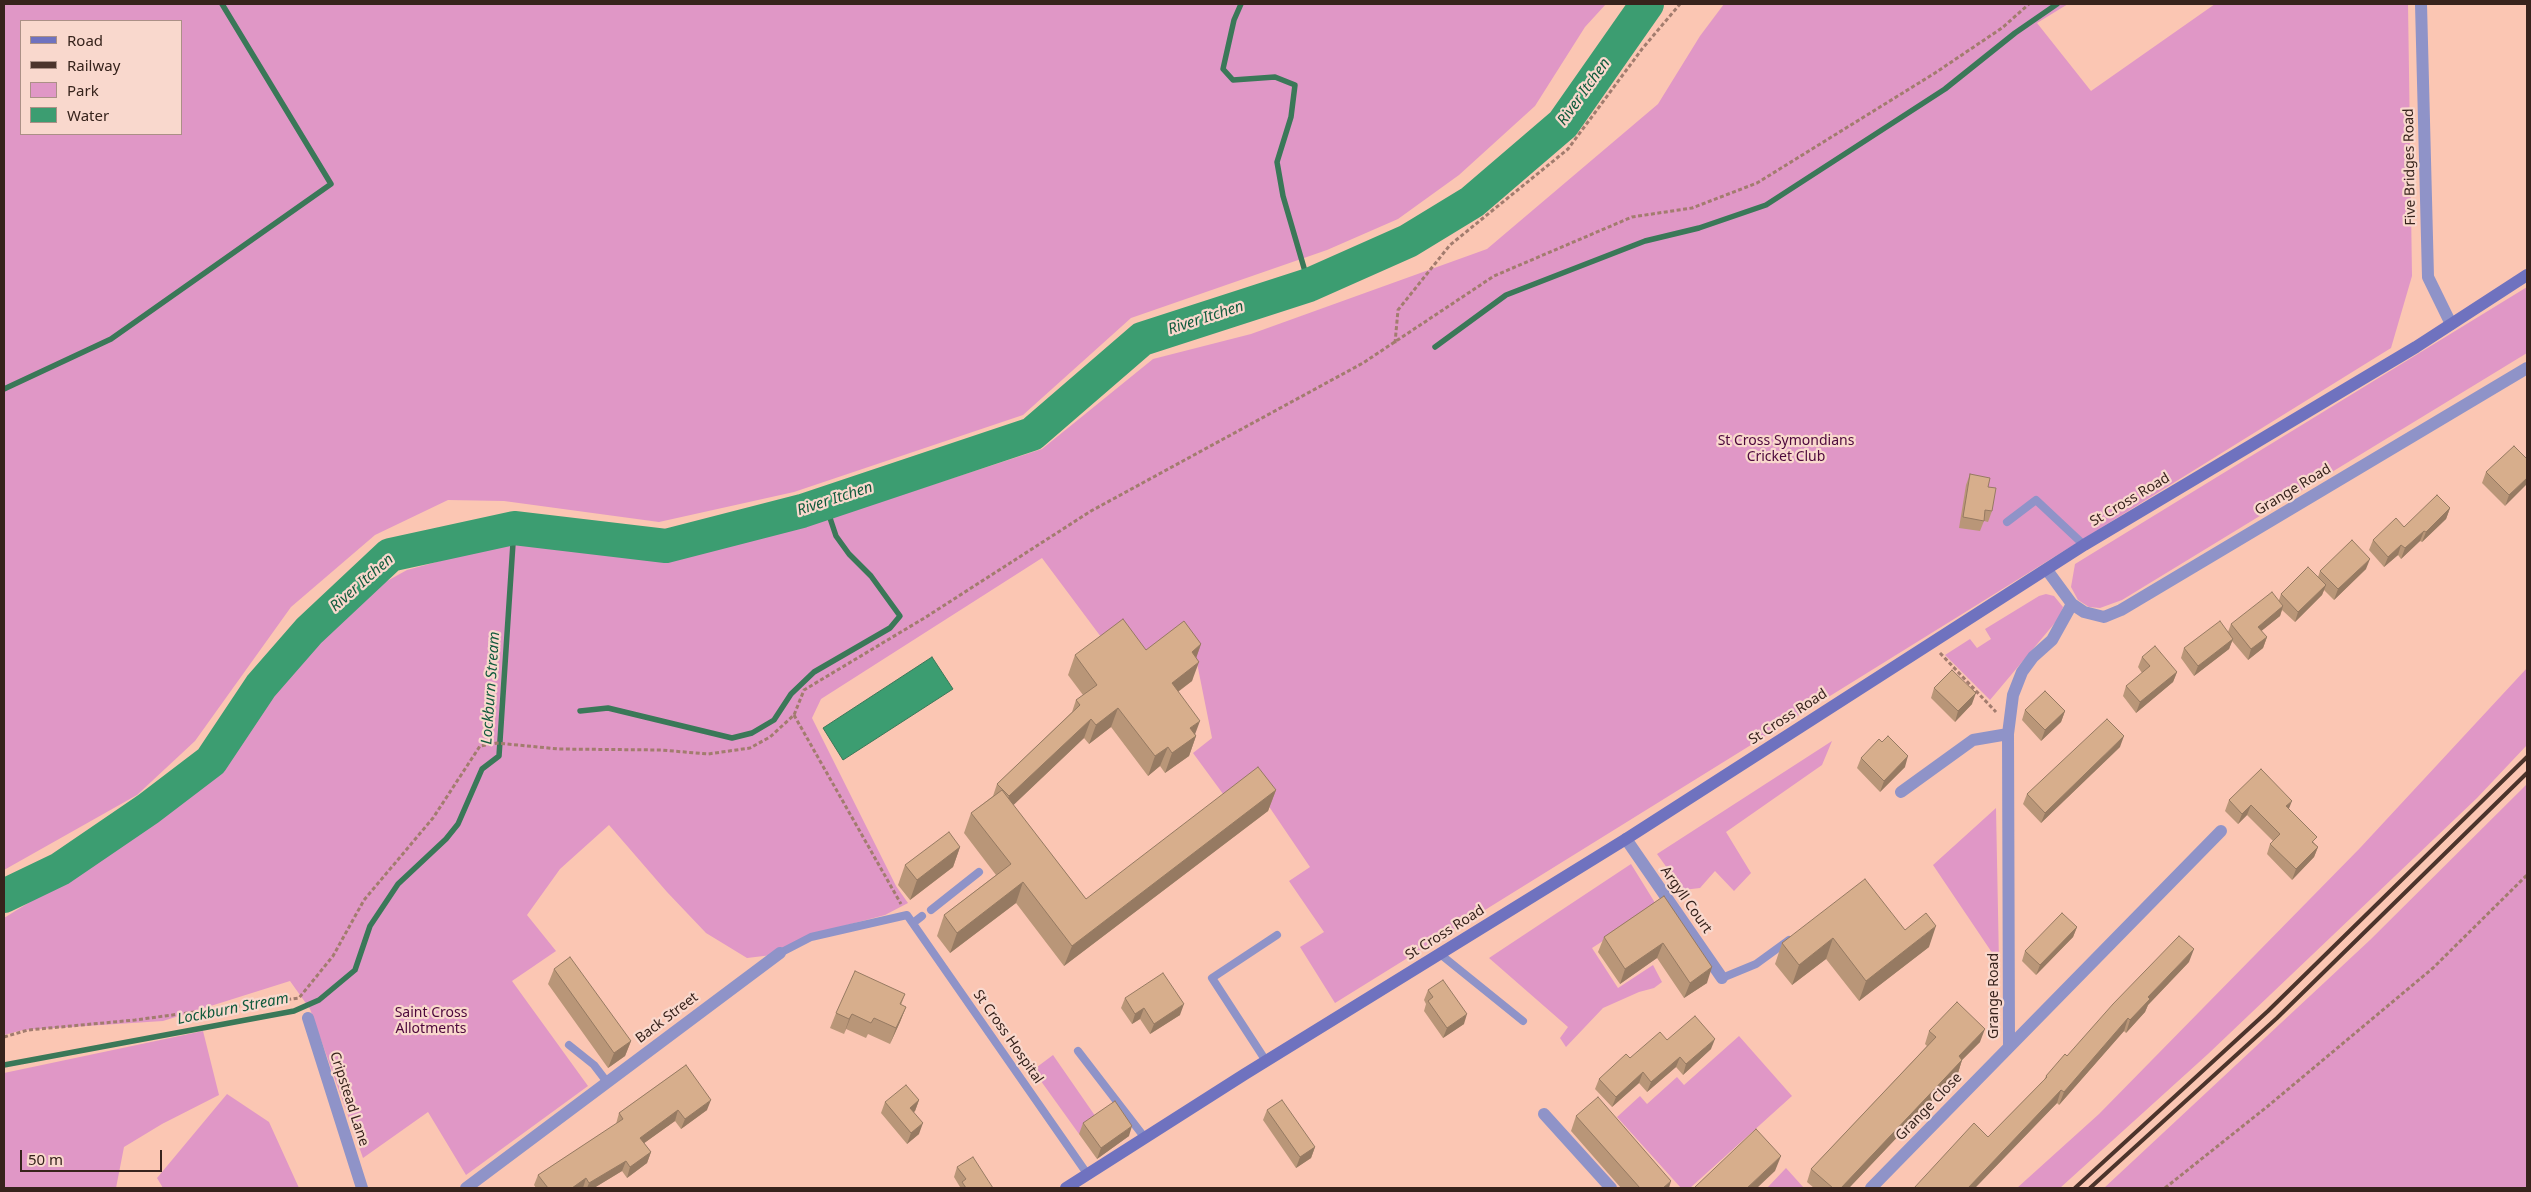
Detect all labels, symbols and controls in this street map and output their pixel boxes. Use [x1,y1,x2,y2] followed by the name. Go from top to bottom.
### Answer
[20,20,182,135] legend
[67,30,103,50] text: Road
[67,55,120,75] text: Railway
[1554,55,1614,129] water label: River Itchen
[67,80,99,100] text: Park
[67,105,109,125] text: Water
[2401,108,2419,226] street label: Five Bridges Road
[1166,297,1246,339] water label: River Itchen
[1718,433,1854,466] park label: St Cross Symondians Cricket Club
[2252,461,2334,519] street label: Grange Road
[2087,470,2173,530] street label: St Cross Road
[795,478,875,520] water label: River Itchen
[327,551,397,615] water label: River Itchen
[478,631,504,745] water label: Lockburn Stream
[1746,685,1830,749] street label: St Cross Road
[1657,863,1715,937] street label: Argyll Court
[1402,902,1488,964] street label: St Cross Road
[1986,953,2002,1039] street label: Grange Road
[969,987,1047,1087] street label: St Cross Hospital
[176,989,290,1029] water label: Lockburn Stream
[632,989,702,1047] street label: Back Street
[395,1005,467,1038] park label: Saint Cross Allotments
[326,1050,372,1148] street label: Cripstead Lane
[1892,1070,1966,1144] street label: Grange Close
[22,1140,165,1172] scale bar
[28,1149,63,1169] text: 50 m

